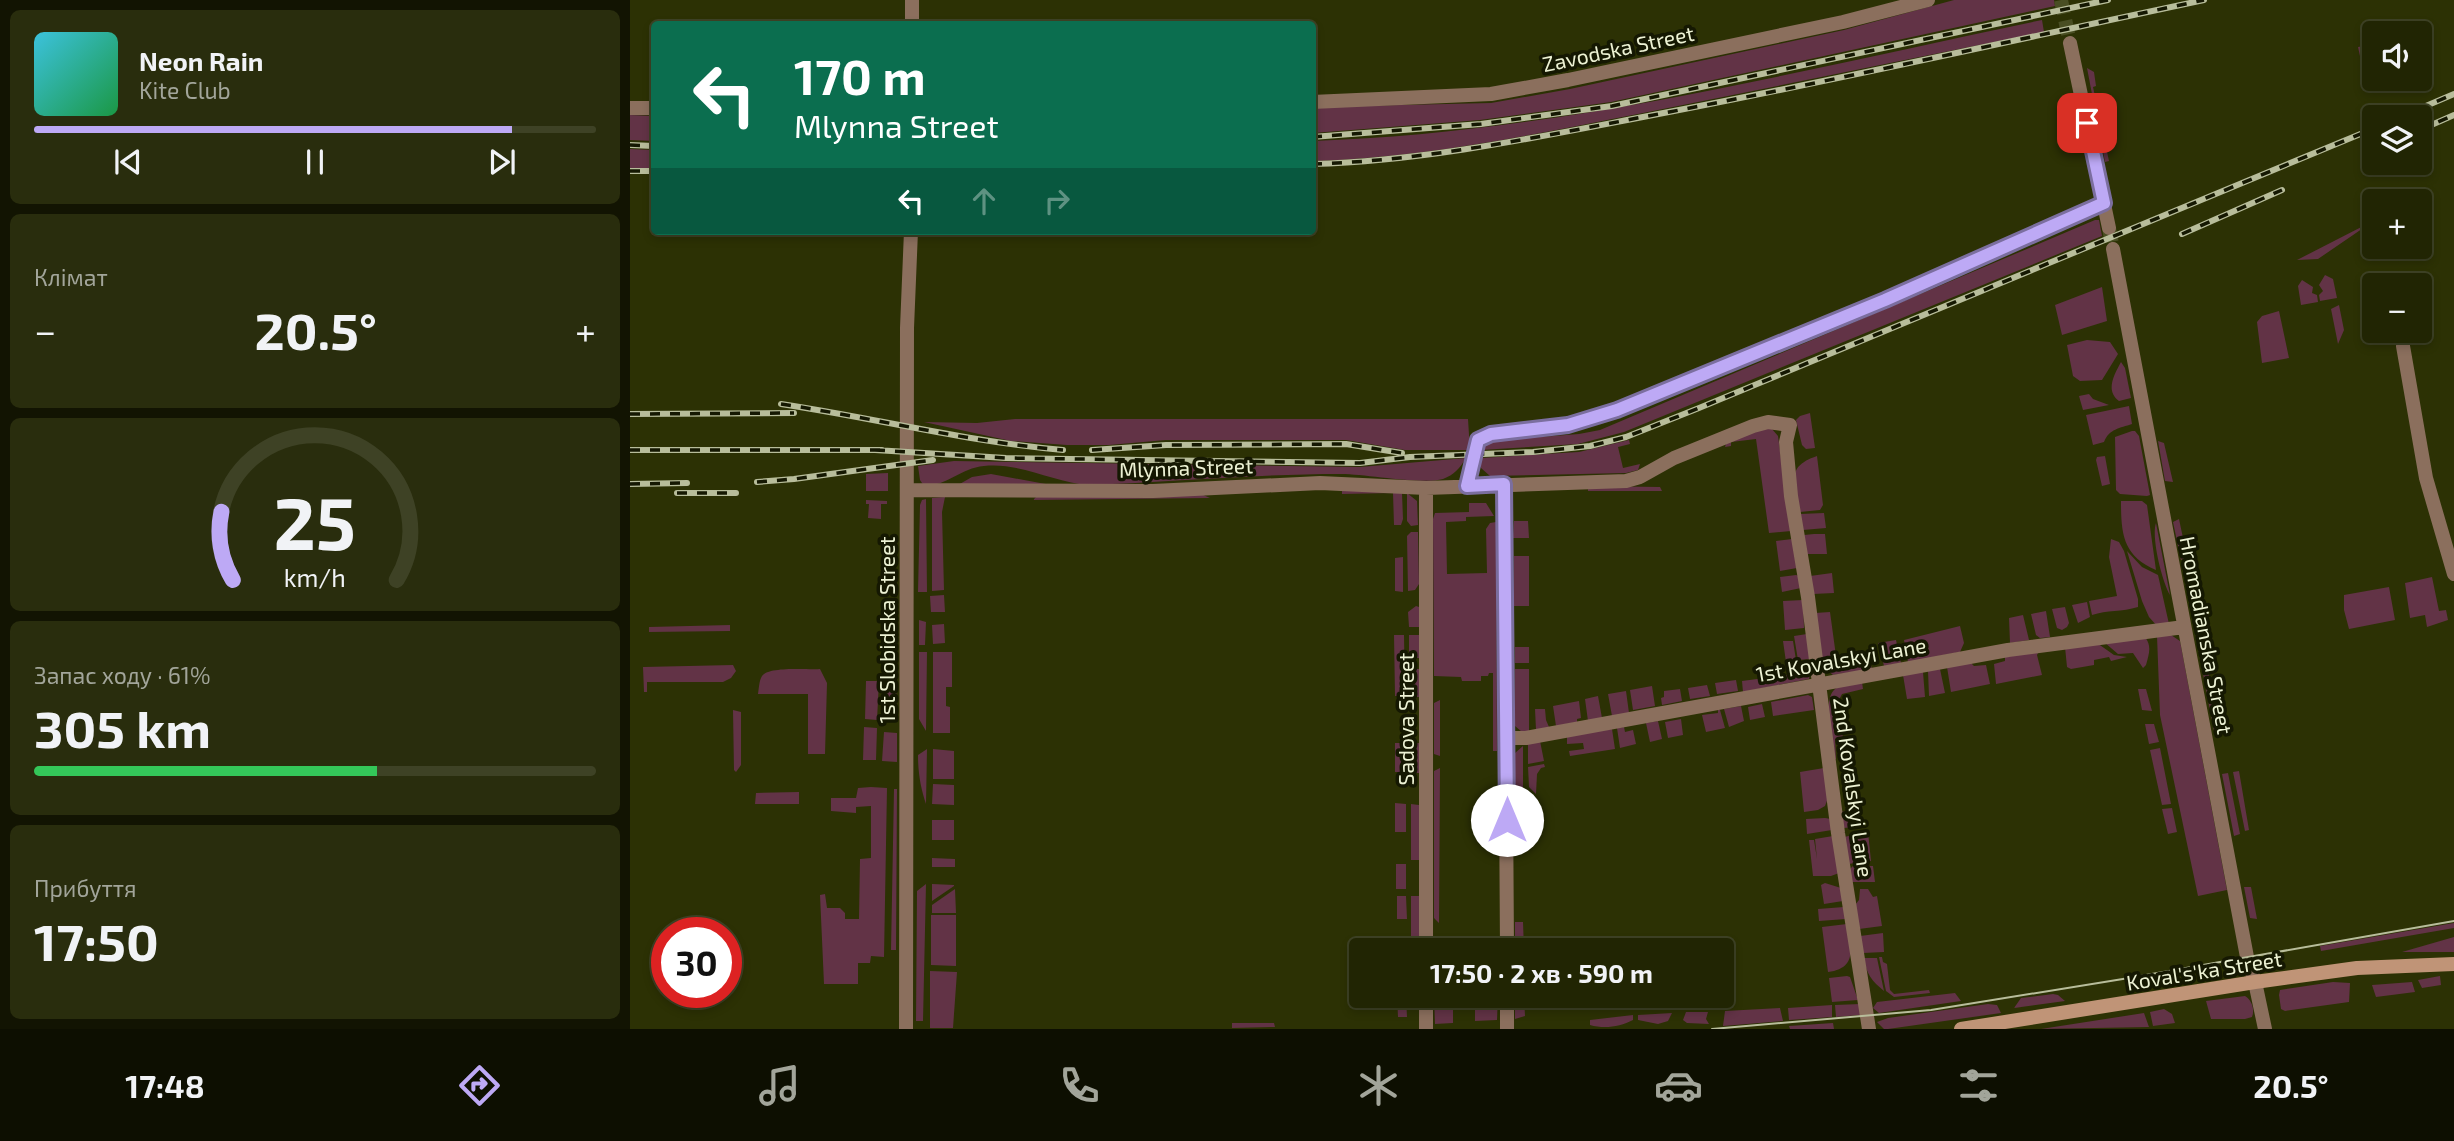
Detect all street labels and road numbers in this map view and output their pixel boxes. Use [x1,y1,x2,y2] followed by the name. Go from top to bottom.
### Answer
[1540,20,1696,76] street label: Zavodska Street
[1118,452,1254,482] street label: Mlynna Street
[2176,534,2238,736] street label: Hromadianska Street
[874,537,899,723] street label: 1st Slobidska Street
[1754,632,1928,686] street label: 1st Kovalskyi Lane
[1393,653,1418,785] street label: Sadova Street
[1829,695,1879,879] street label: 2nd Kovalskyi Lane
[2124,945,2284,995] street label: Koval's'ka Street

